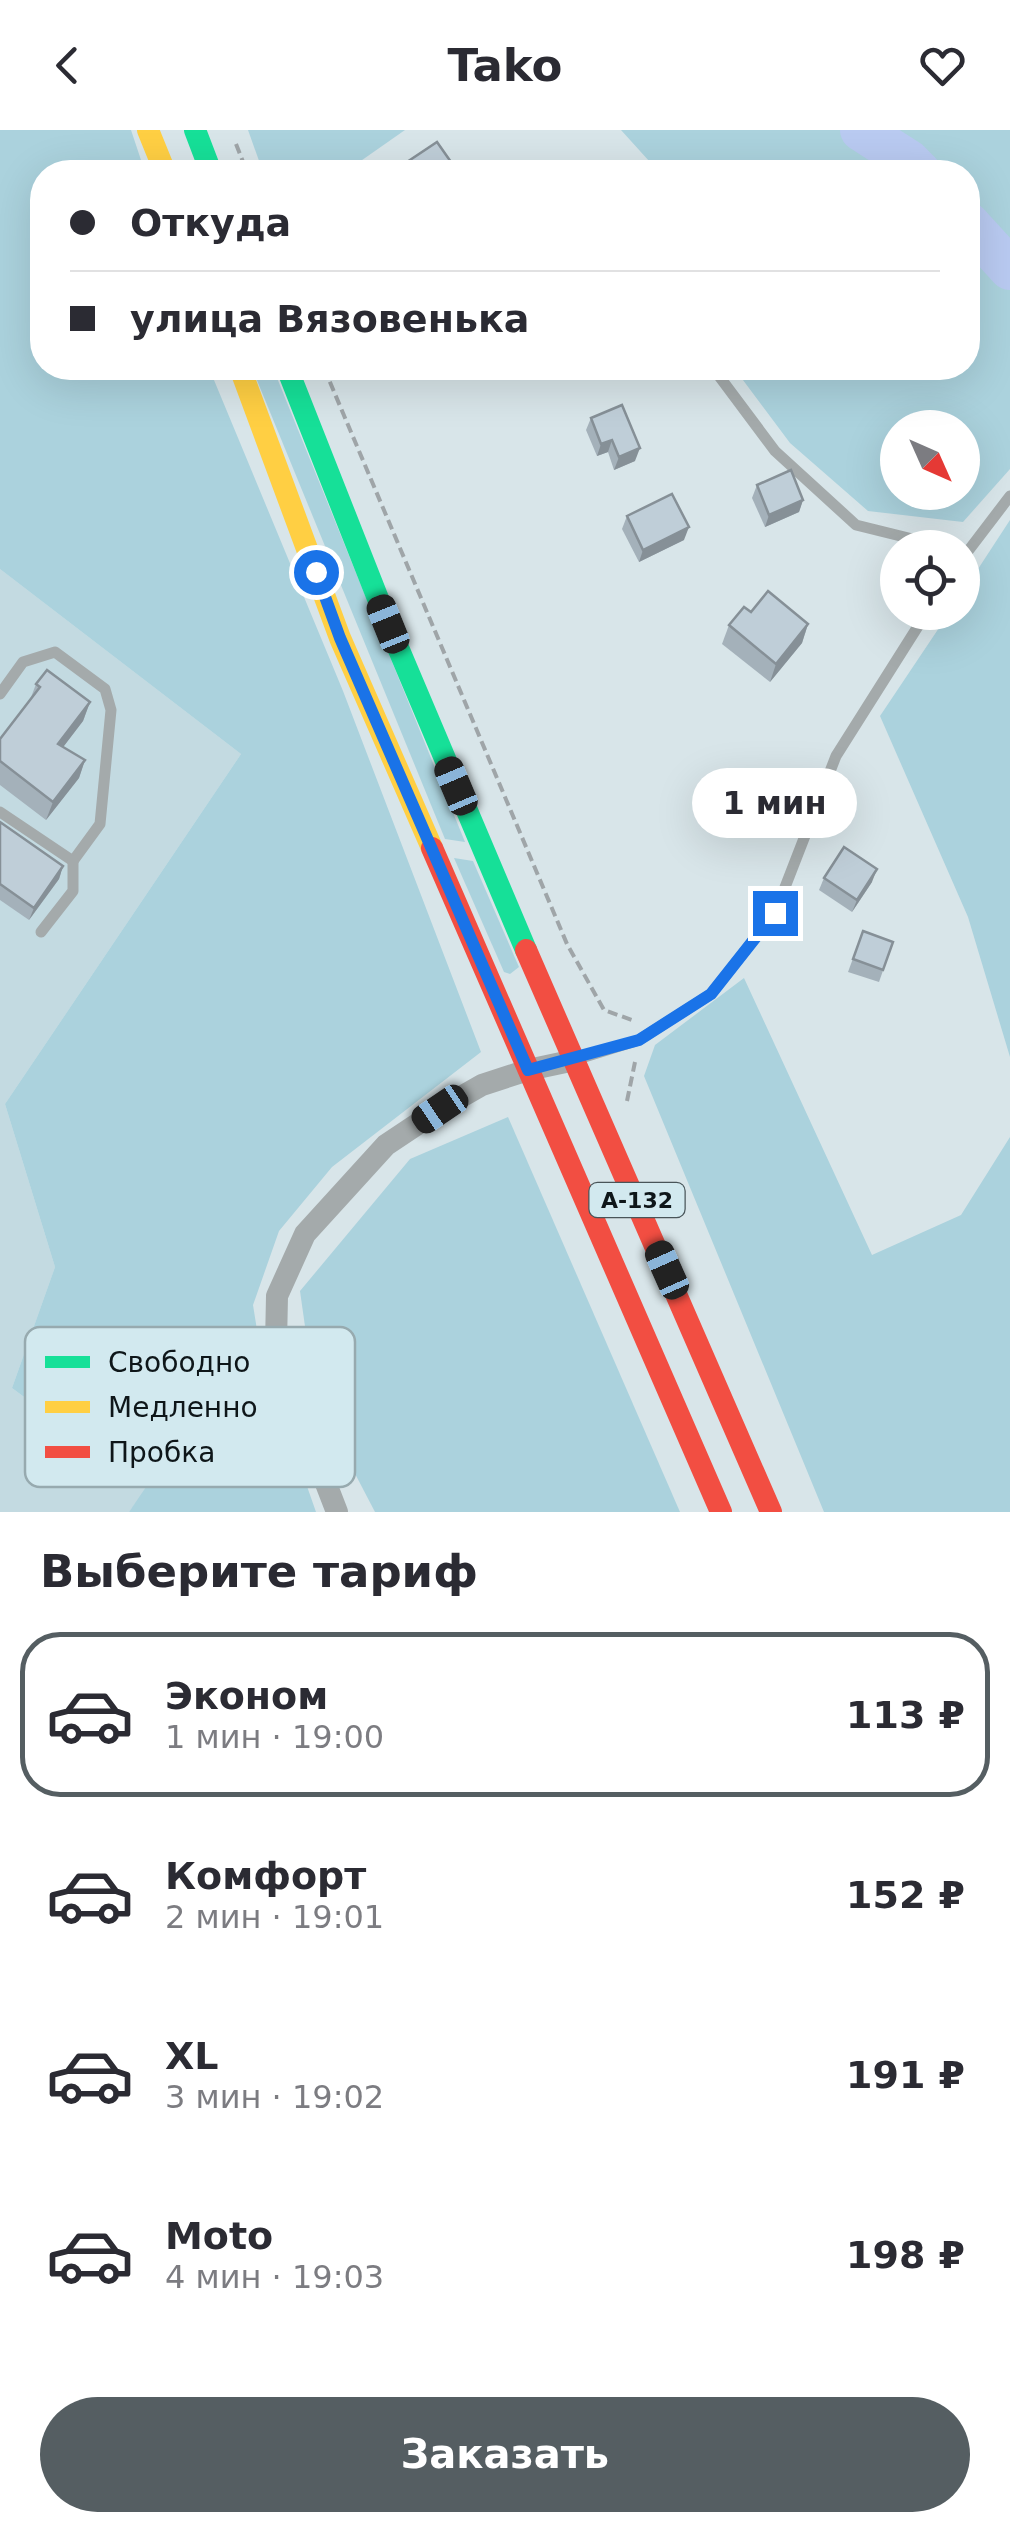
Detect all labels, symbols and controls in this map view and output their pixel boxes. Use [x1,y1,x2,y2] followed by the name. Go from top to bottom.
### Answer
[40,38,95,93] icon: back
[915,38,970,93] icon: heart
[448,39,562,92] text: Tako
[130,201,291,245] text: Откуда
[130,297,529,341] text: улица Вязовенька
[880,410,980,510] north arrow
[880,410,980,630] map controls
[880,530,980,630] button: locate
[294,550,339,595] route start
[363,591,413,657] car
[430,753,482,819] car
[692,768,858,838] callout: 1 мин
[722,784,827,822] text: 1 мин
[753,891,798,936] route end
[407,1080,473,1138] car
[590,1183,684,1217] road number: А-132
[641,1236,693,1304] car
[25,1327,355,1487] legend
[108,1346,250,1379] text: Свободно
[108,1391,258,1424] text: Медленно
[108,1436,215,1469] text: Пробка
[40,1545,478,1598] text: Выберите тариф
[45,1670,135,1760] icon: car
[165,1674,328,1718] text: Эконом
[846,1693,965,1737] text: 113 ₽
[165,1718,384,1756] text: 1 мин · 19:00
[45,1850,135,1940] icon: car
[165,1854,366,1898] text: Комфорт
[846,1873,965,1917] text: 152 ₽
[165,1898,384,1936] text: 2 мин · 19:01
[45,2030,135,2120] icon: car
[165,2034,219,2078] text: XL
[846,2053,965,2097] text: 191 ₽
[165,2078,384,2116] text: 3 мин · 19:02
[45,2210,135,2300] icon: car
[165,2214,273,2258] text: Moto
[846,2233,965,2277] text: 198 ₽
[165,2258,384,2296] text: 4 мин · 19:03
[40,2397,970,2512] button: Заказать

